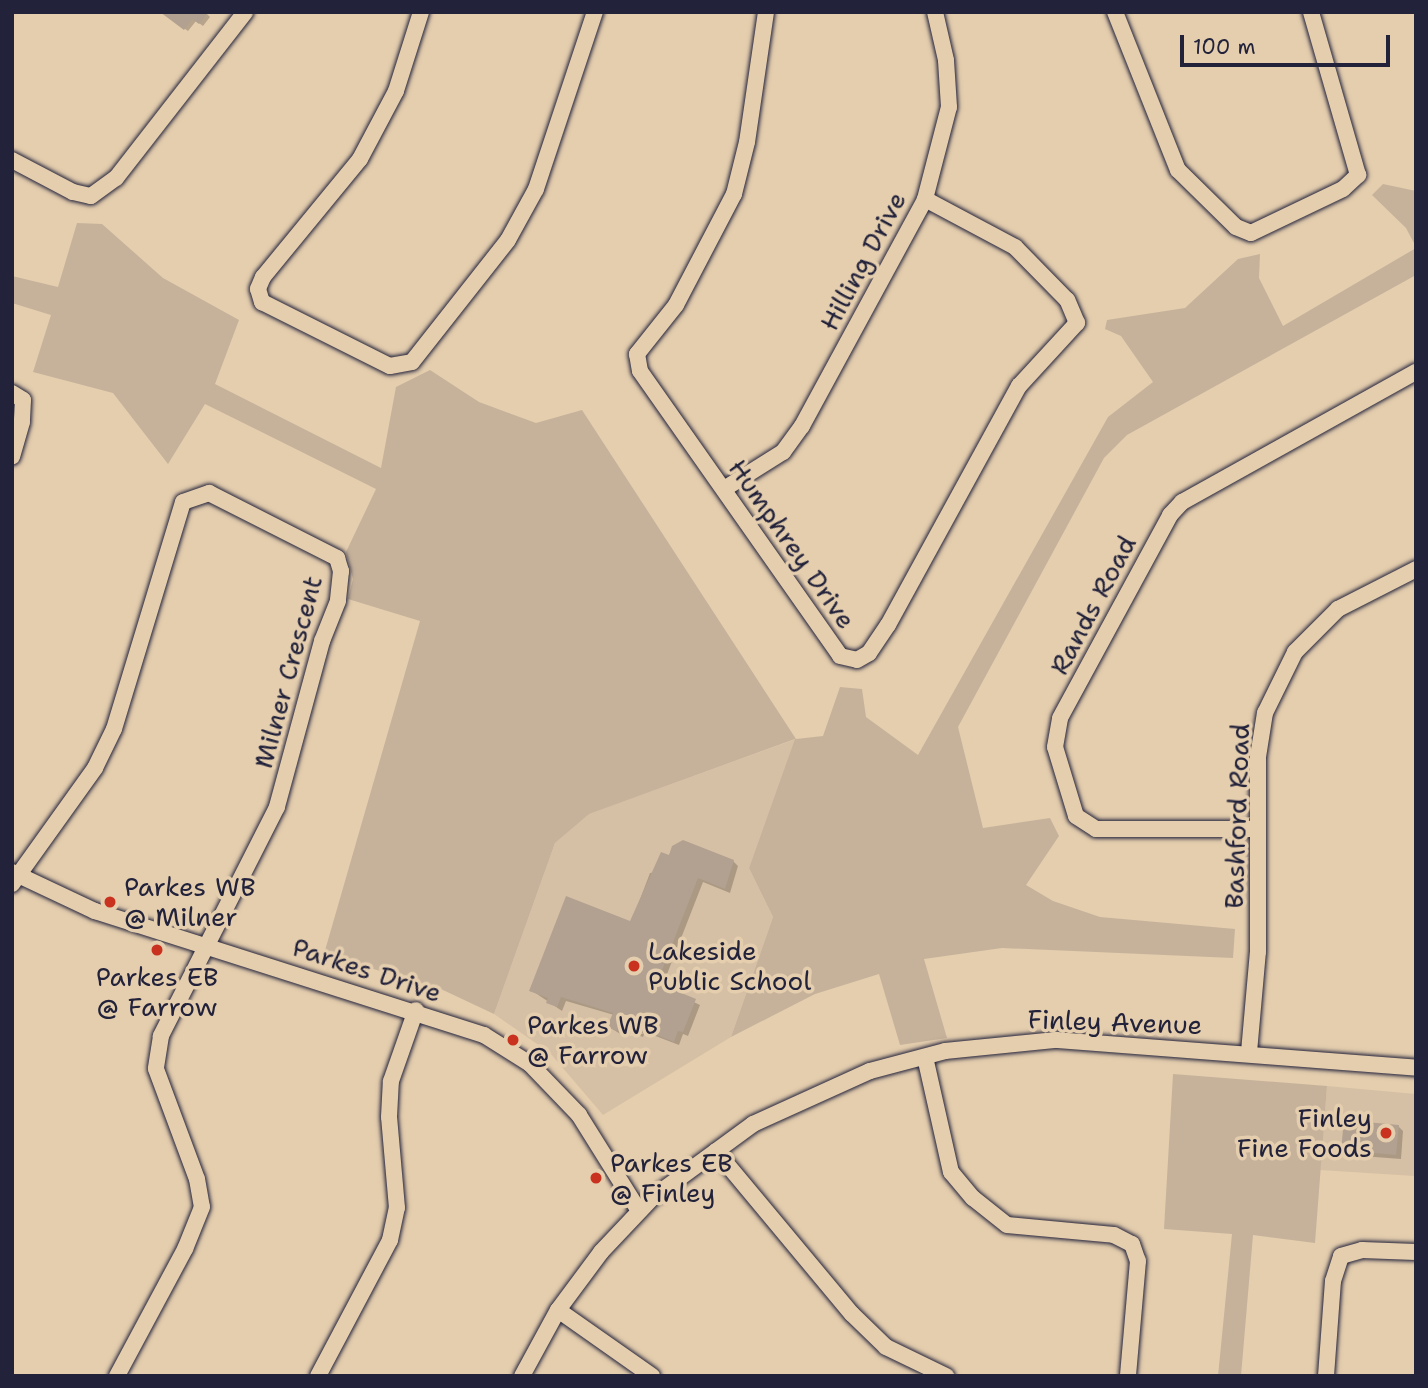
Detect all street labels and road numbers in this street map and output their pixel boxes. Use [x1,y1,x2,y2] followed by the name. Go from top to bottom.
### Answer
[813,186,913,336] street label: Hilling Drive
[722,453,862,635] street label: Humphrey Drive
[1043,530,1143,680] street label: Rands Road
[247,572,329,772] street label: Milner Crescent
[1218,723,1256,909] street label: Bashford Road
[289,931,445,1009] street label: Parkes Drive
[1027,1003,1203,1041] street label: Finley Avenue

